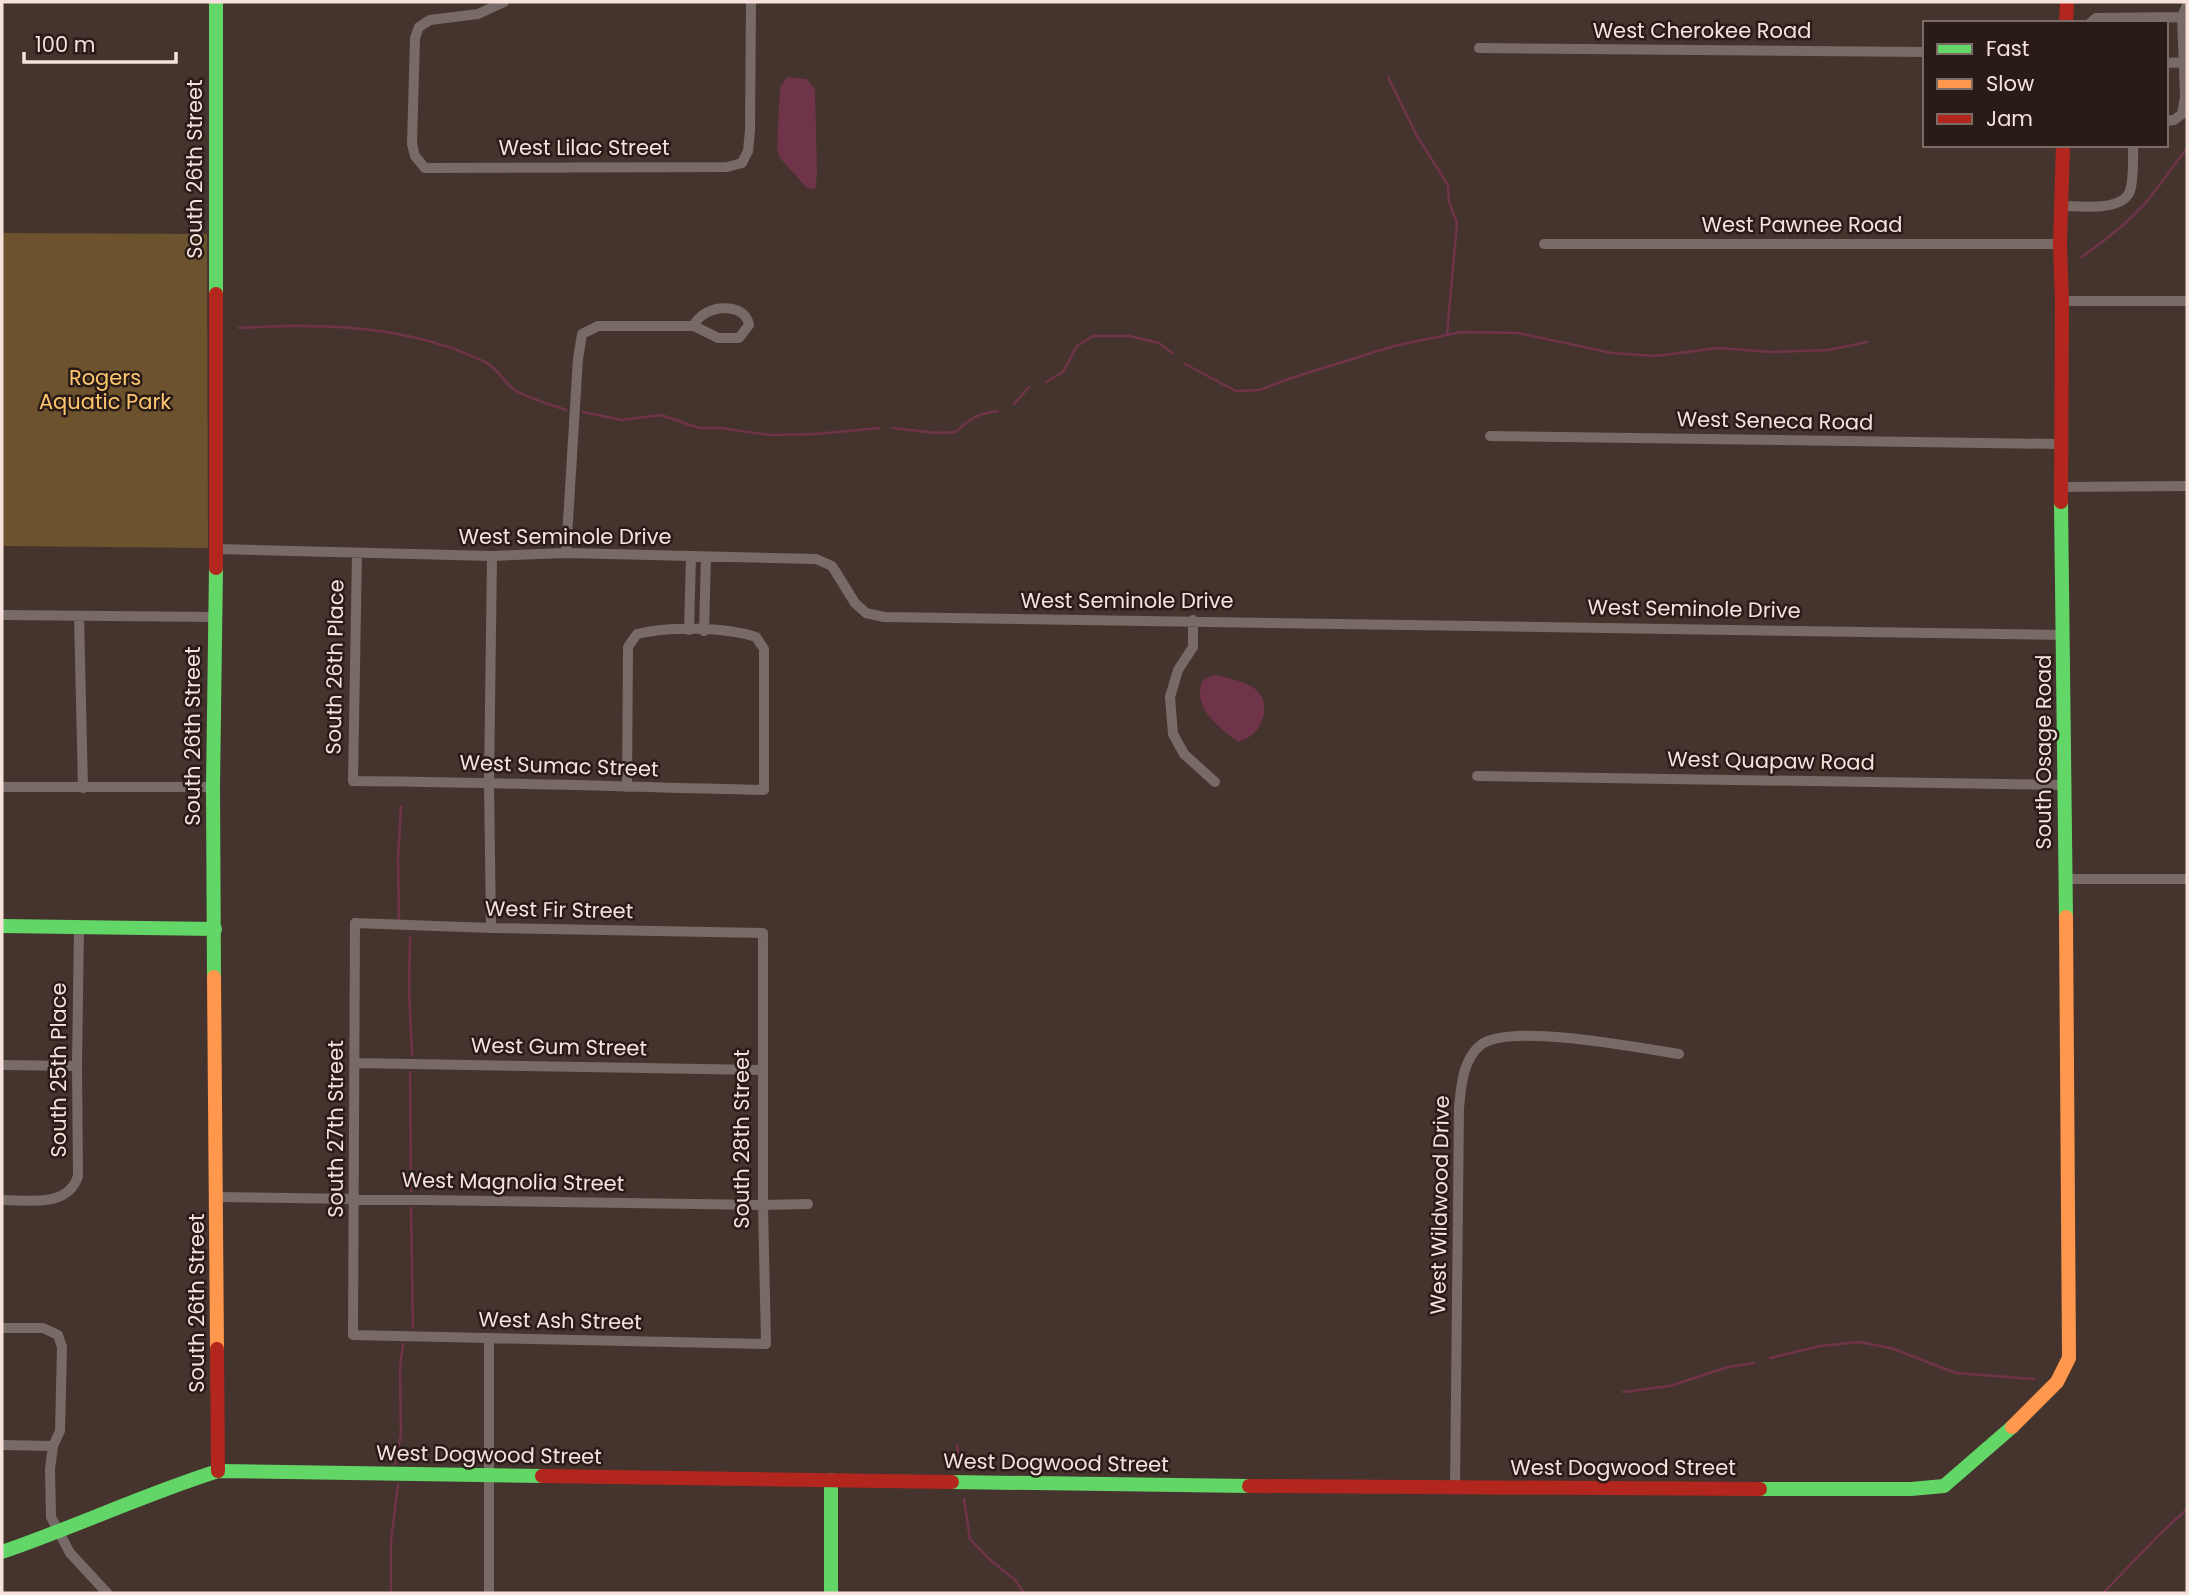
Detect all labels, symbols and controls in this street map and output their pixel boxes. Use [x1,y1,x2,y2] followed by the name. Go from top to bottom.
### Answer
[1593,16,1811,45] street label: West Cherokee Road
[24,21,177,65] scale bar
[1923,21,2168,147] legend
[35,30,95,59] text: 100 m
[1986,34,2029,63] text: Fast
[1986,69,2034,98] text: Slow
[180,79,209,259] street label: South 26th Street
[1986,104,2033,133] text: Jam
[498,133,670,162] street label: West Lilac Street
[1702,210,1903,239] street label: West Pawnee Road
[39,363,171,416] park label: Rogers Aquatic Park
[1676,404,1874,437] street label: West Seneca Road
[458,522,672,551] street label: West Seminole Drive
[318,579,351,755] street label: South 26th Place
[1020,586,1234,615] street label: West Seminole Drive
[1587,592,1801,625] street label: West Seminole Drive
[178,646,207,826] street label: South 26th Street
[2029,655,2058,849] street label: South Osage Road
[1667,744,1875,777] street label: West Quapaw Road
[459,748,659,783] street label: West Sumac Street
[485,894,633,925] street label: West Fir Street
[44,982,73,1158] street label: South 25th Place
[471,1030,647,1063] street label: West Gum Street
[321,1040,350,1218] street label: South 27th Street
[727,1049,756,1229] street label: South 28th Street
[1423,1095,1456,1315] street label: West Wildwood Drive
[401,1165,625,1198] street label: West Magnolia Street
[182,1213,211,1393] street label: South 26th Street
[478,1305,642,1336] street label: West Ash Street
[376,1438,602,1471] street label: West Dogwood Street
[943,1446,1169,1479] street label: West Dogwood Street
[1510,1453,1736,1482] street label: West Dogwood Street

